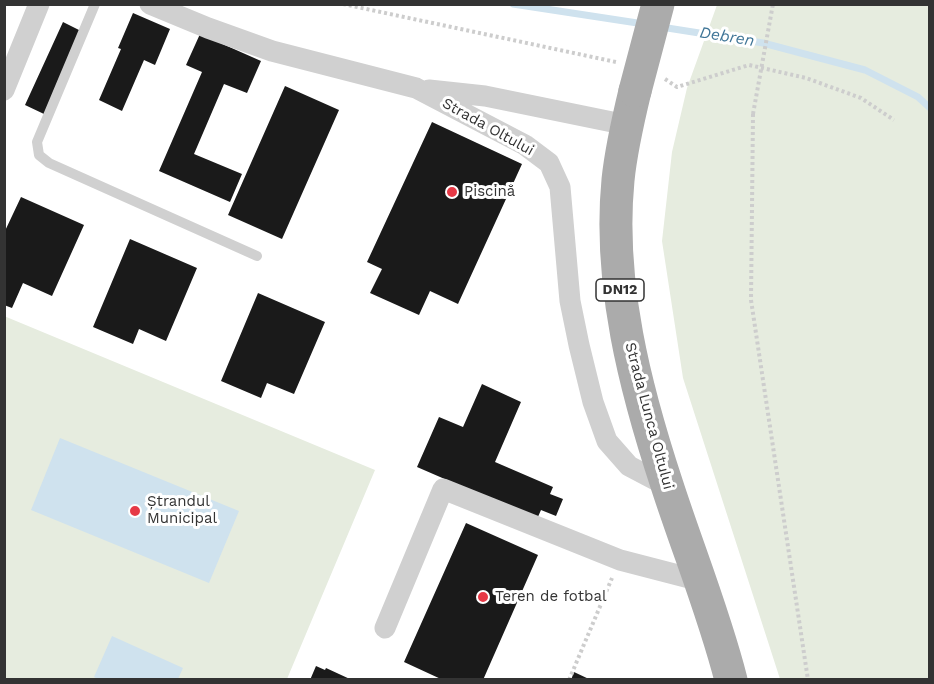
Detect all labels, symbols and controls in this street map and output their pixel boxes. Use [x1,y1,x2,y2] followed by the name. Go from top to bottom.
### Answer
[698,23,756,51] water label: Debren
[439,94,537,160] street label: Strada Oltului
[464,183,515,201] place label: Piscină
[445,185,459,199] marker: Piscină
[596,279,644,301] road number: DN12
[621,340,677,492] street label: Strada Lunca Oltului
[147,493,217,528] place label: Ștrandul Municipal
[128,504,142,518] marker: Ștrandul Municipal
[495,588,606,606] place label: Teren de fotbal
[476,590,490,604] marker: Teren de fotbal

